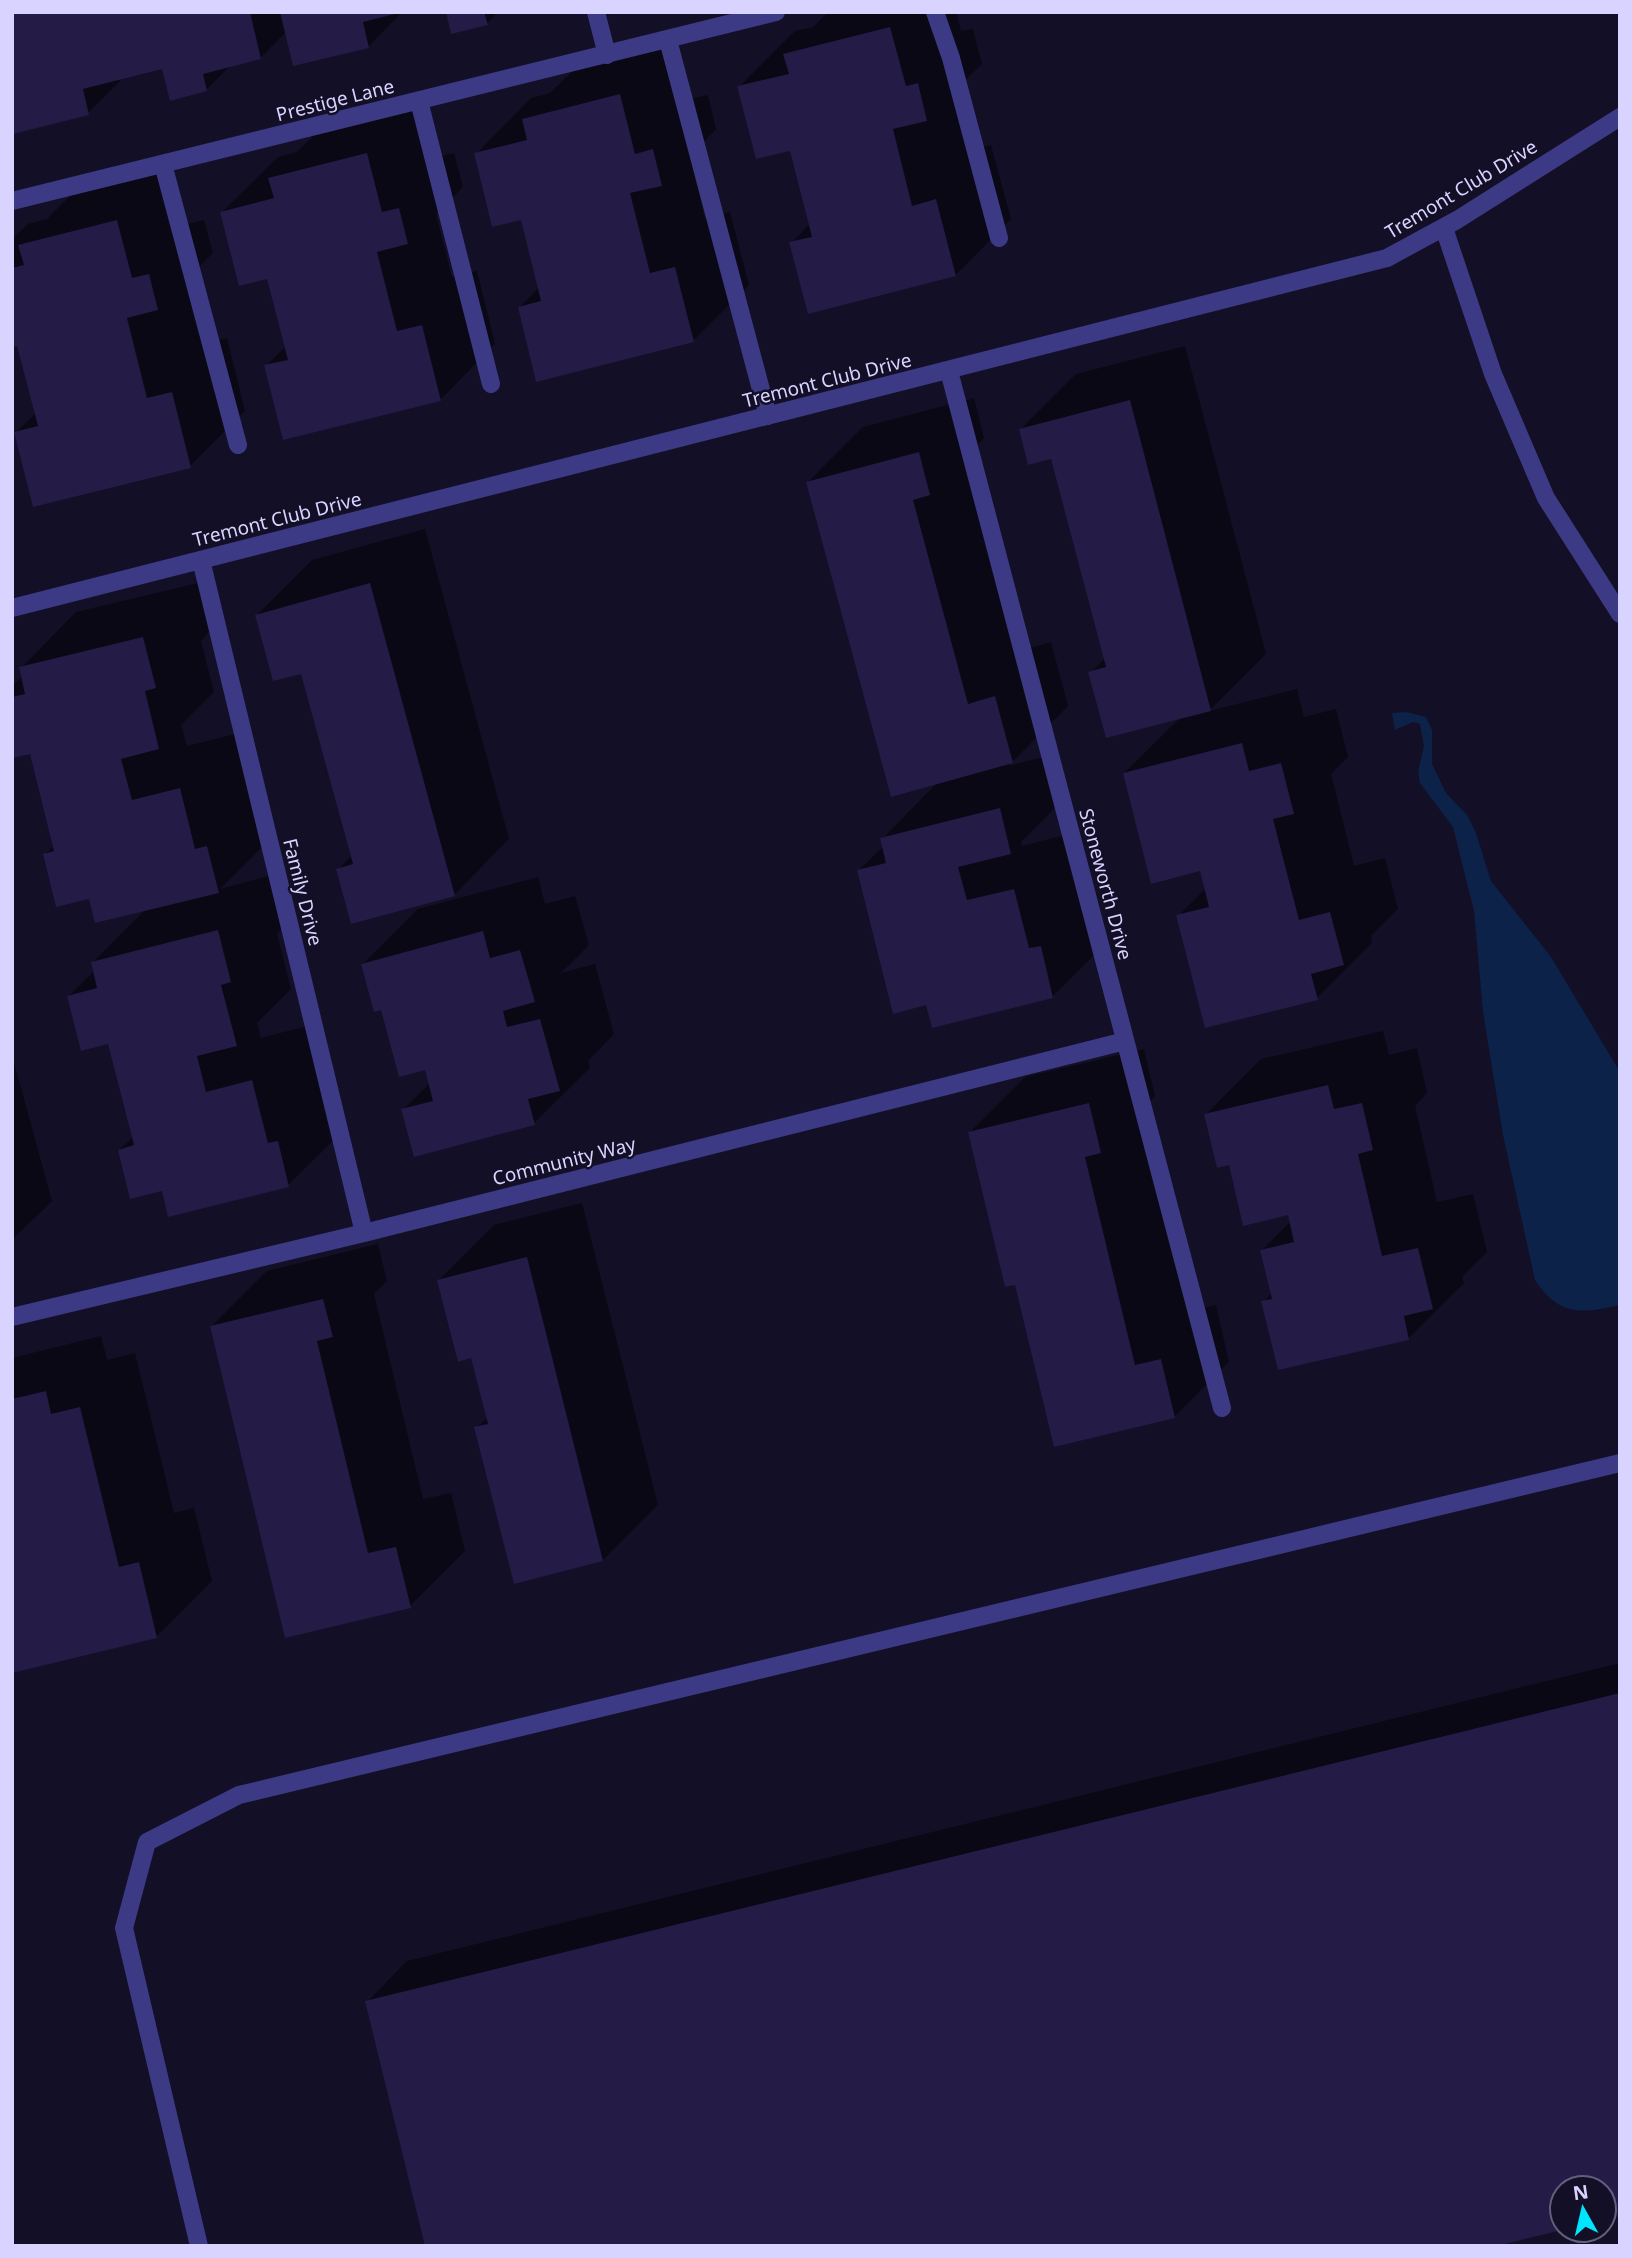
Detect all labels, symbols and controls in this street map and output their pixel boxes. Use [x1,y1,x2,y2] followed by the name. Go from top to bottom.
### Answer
[273,73,397,127] street label: Prestige Lane
[1380,133,1542,245] street label: Tremont Club Drive
[740,346,914,414] street label: Tremont Club Drive
[190,485,364,553] street label: Tremont Club Drive
[1073,805,1139,963] street label: Stoneworth Drive
[277,836,329,948] street label: Family Drive
[490,1131,639,1191] street label: Community Way
[1548,2174,1618,2244] north arrow
[1571,2178,1590,2206] text: N

